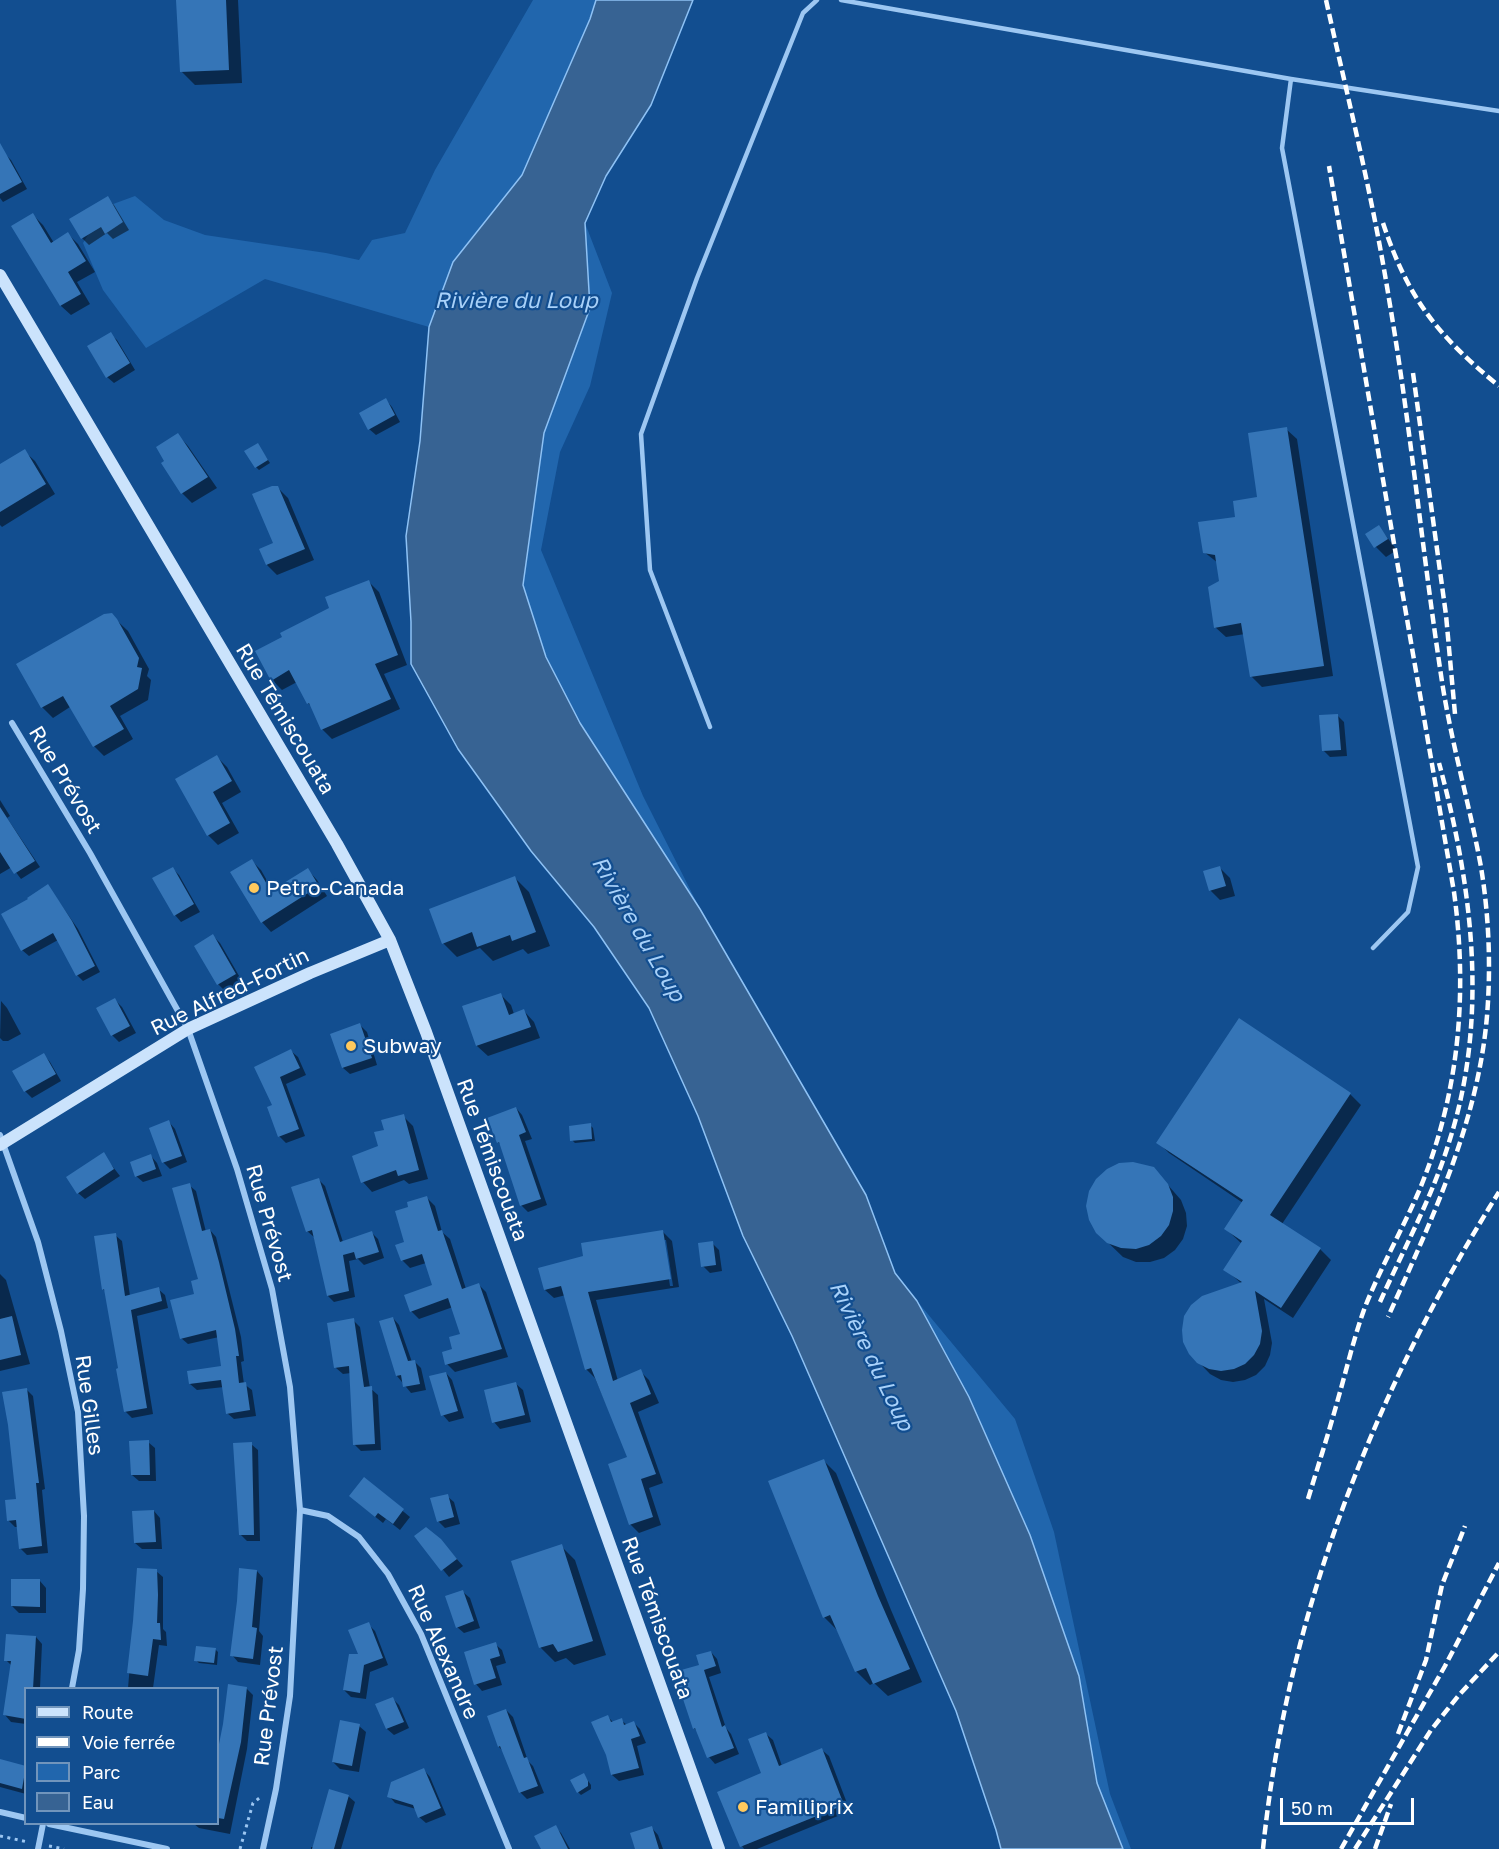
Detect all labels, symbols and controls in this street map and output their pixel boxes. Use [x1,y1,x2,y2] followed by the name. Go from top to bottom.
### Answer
[434,288,598,314] water label: Rivière du Loup
[230,639,340,799] street label: Rue Témiscouata
[23,722,107,838] street label: Rue Prévost
[586,852,690,1006] water label: Rivière du Loup
[266,875,404,901] place label: Petro-Canada
[247,881,261,895] marker: Petro-Canada
[147,943,313,1041] street label: Rue Alfred-Fortin
[363,1033,442,1059] place label: Subway
[344,1039,358,1053] marker: Subway
[451,1075,533,1245] street label: Rue Témiscouata
[240,1161,298,1285] street label: Rue Prévost
[823,1277,919,1435] water label: Rivière du Loup
[69,1353,109,1457] street label: Rue Gilles
[616,1533,698,1703] street label: Rue Témiscouata
[402,1581,484,1723] street label: Rue Alexandre
[249,1644,289,1768] street label: Rue Prévost
[24,1687,219,1825] legend
[82,1701,133,1723] text: Route
[82,1731,175,1753] text: Voie ferrée
[82,1761,120,1783] text: Parc
[1283,1786,1416,1824] scale bar
[82,1791,114,1813] text: Eau
[755,1794,854,1820] place label: Familiprix
[1291,1797,1333,1819] text: 50 m
[736,1800,750,1814] marker: Familiprix

